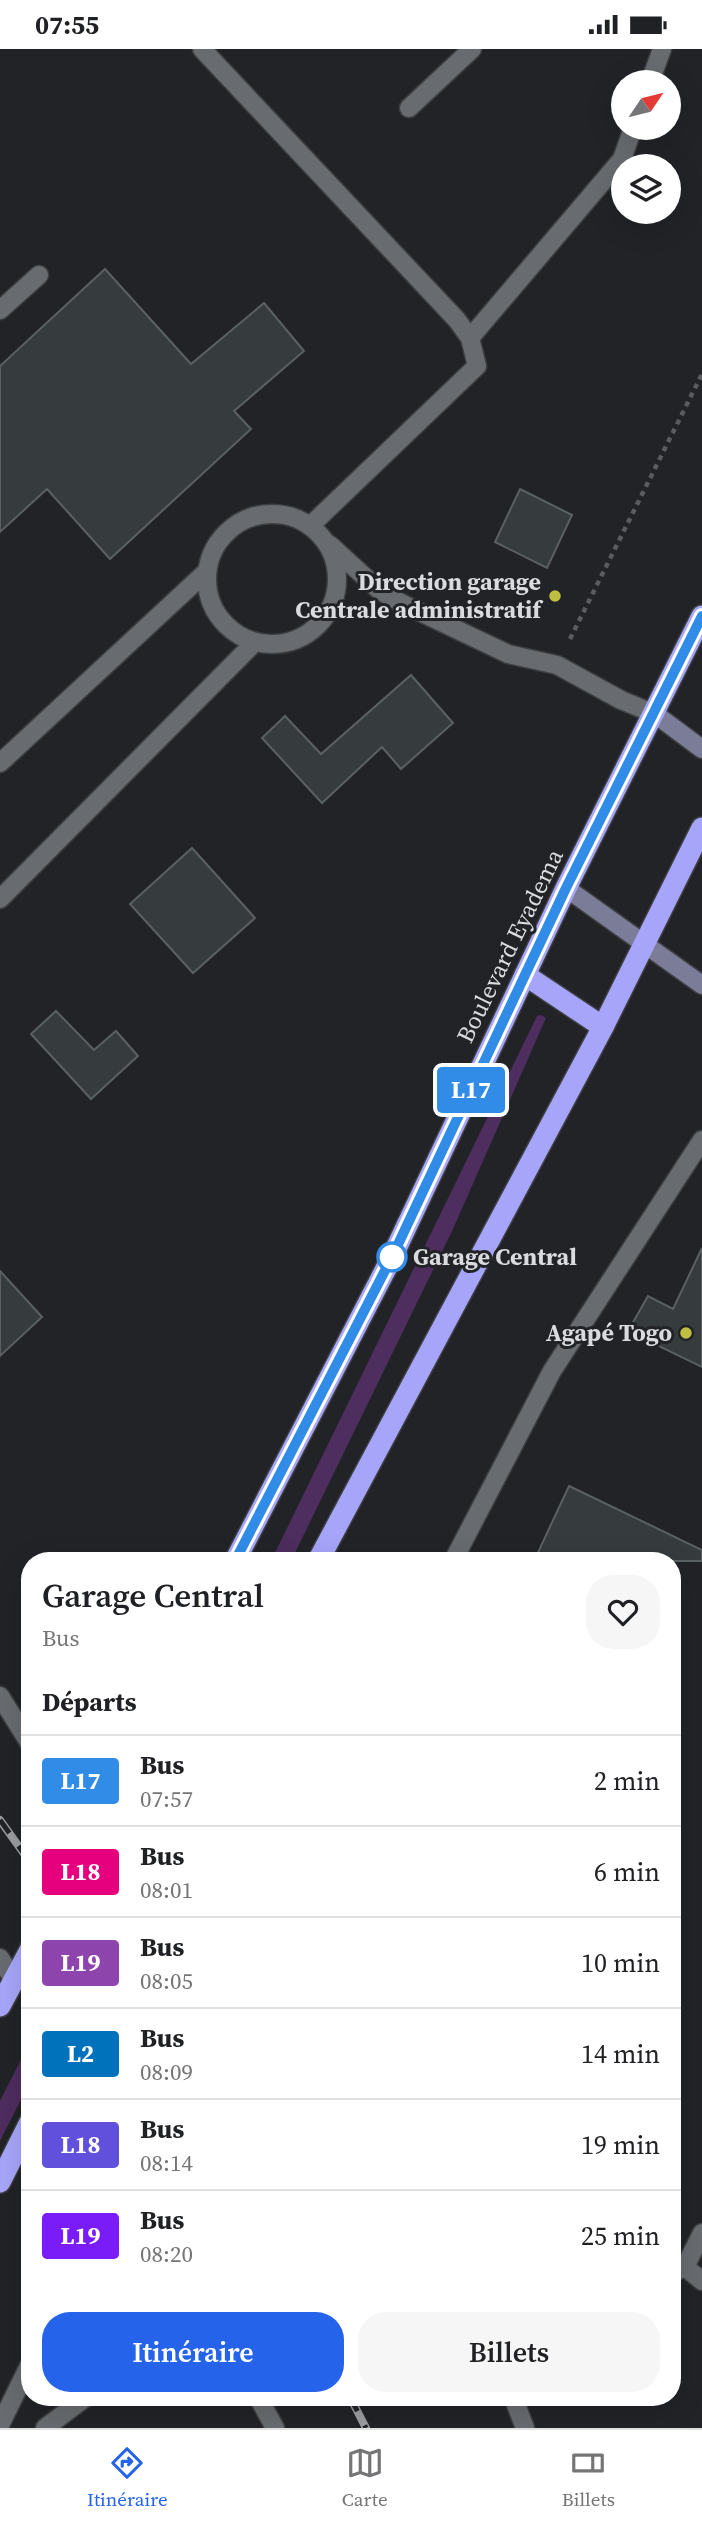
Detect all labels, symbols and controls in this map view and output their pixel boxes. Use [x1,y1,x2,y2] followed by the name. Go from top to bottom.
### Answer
[35,7,99,43] text: 07:55
[611,70,681,140] north arrow
[611,70,681,224] map controls
[611,154,681,224] button: layers
[295,565,544,626] place label: Direction garage Centrale administratif
[547,588,563,604] marker: Direction garage Centrale administratif
[448,843,571,1048] street label: Boulevard Eyadema
[431,1067,511,1113] line badge: L17
[451,1073,491,1106] text: L17
[413,1240,577,1273] place label: Garage Central
[377,1242,407,1272] marker: Garage Central
[546,1316,672,1349] place label: Agapé Togo
[678,1325,694,1341] marker: Agapé Togo
[42,1573,264,1618] text: Garage Central
[586,1575,660,1649] button: heart
[42,1622,79,1654] text: Bus
[42,1684,137,1720] text: Départs
[140,1747,184,1783] text: Bus
[594,1763,660,1799] text: 2 min
[61,1764,100,1797] text: L17
[140,1783,193,1815] text: 07:57
[140,1838,184,1874] text: Bus
[594,1854,660,1890] text: 6 min
[61,1855,100,1888] text: L18
[140,1874,193,1906] text: 08:01
[140,1929,184,1965] text: Bus
[581,1945,660,1981] text: 10 min
[61,1946,100,1979] text: L19
[140,1965,193,1997] text: 08:05
[140,2020,184,2056] text: Bus
[581,2036,660,2072] text: 14 min
[67,2037,94,2070] text: L2
[140,2056,193,2088] text: 08:09
[140,2111,184,2147] text: Bus
[581,2127,660,2163] text: 19 min
[61,2128,100,2161] text: L18
[140,2147,193,2179] text: 08:14
[140,2202,184,2238] text: Bus
[581,2218,660,2254] text: 25 min
[61,2219,100,2252] text: L19
[140,2238,193,2270] text: 08:20
[42,2312,344,2392] button: Itinéraire
[358,2312,660,2392] button: Billets
[87,2444,168,2512] tab: Itinéraire
[342,2444,388,2512] tab: Carte
[562,2444,615,2512] tab: Billets

